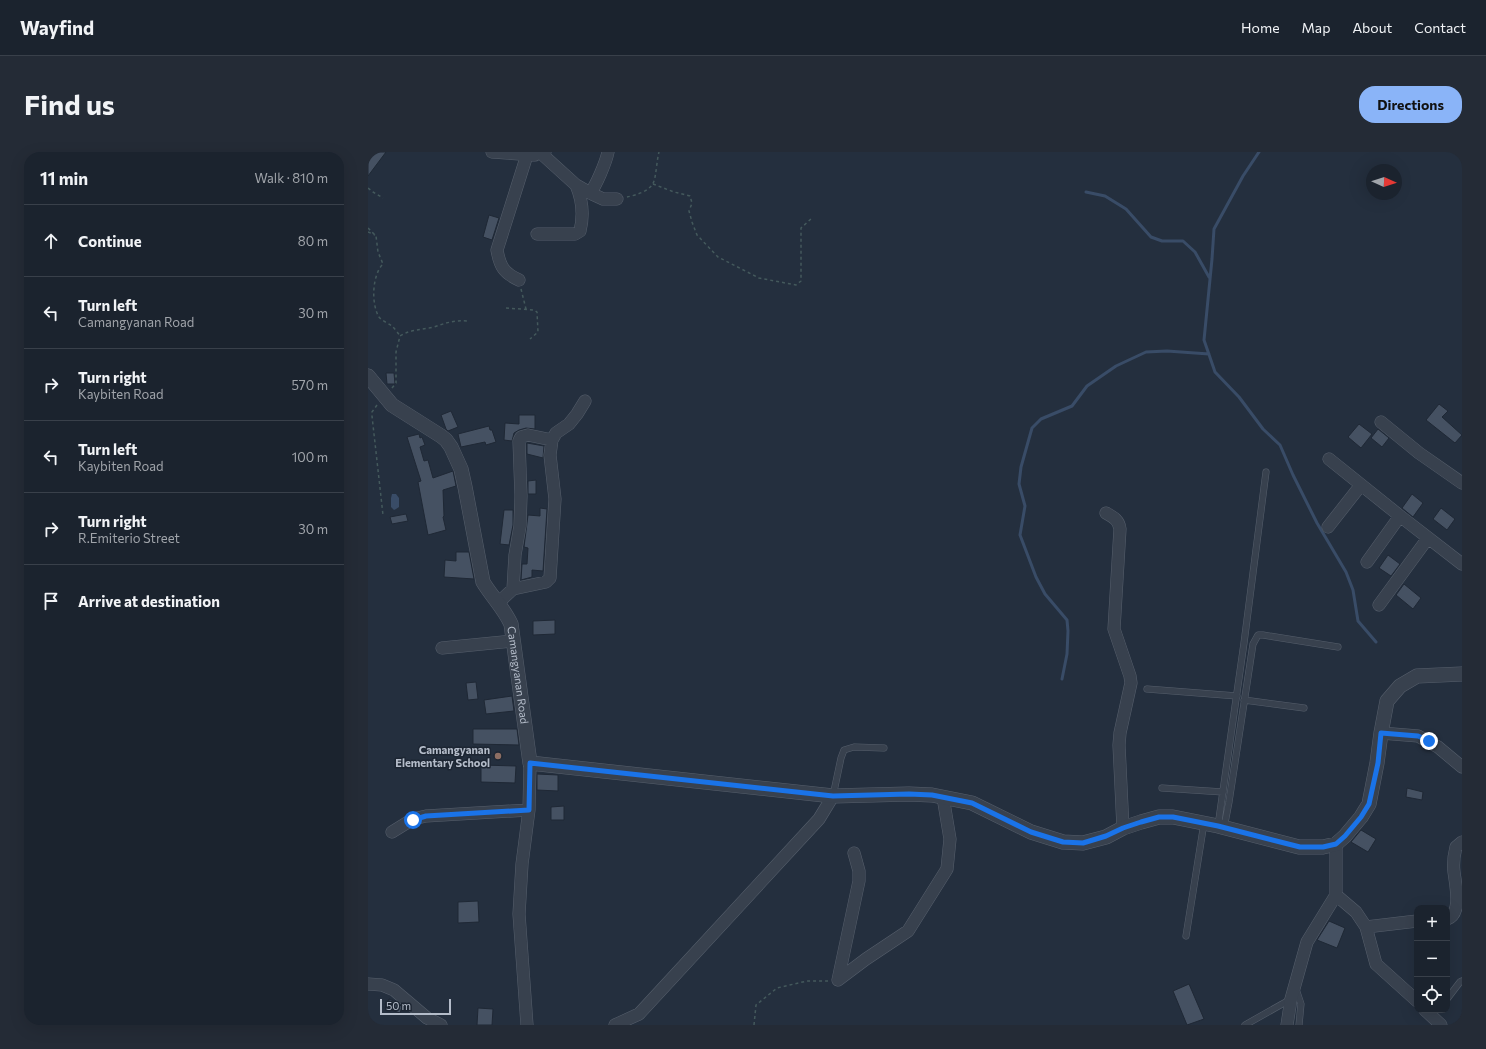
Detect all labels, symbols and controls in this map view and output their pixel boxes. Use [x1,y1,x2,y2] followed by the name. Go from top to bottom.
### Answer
[20,16,94,39] text: Wayfind
[1241,19,1280,36] text: Home
[1302,19,1330,36] text: Map
[1352,19,1392,36] text: About
[1414,19,1466,36] text: Contact
[1359,86,1462,123] button: Directions
[24,87,115,121] text: Find us
[1366,164,1402,200] north arrow
[40,168,88,189] text: 11 min
[254,170,328,186] text: Walk · 810 m
[40,230,62,252] icon: ahead
[78,232,142,250] text: Continue
[298,233,328,249] text: 80 m
[78,296,137,314] text: Turn left
[40,302,62,324] icon: left
[298,305,328,321] text: 30 m
[78,314,194,330] text: Camangyanan Road
[78,368,147,386] text: Turn right
[40,374,62,396] icon: right
[291,377,328,393] text: 570 m
[78,386,164,402] text: Kaybiten Road
[78,440,137,458] text: Turn left
[40,446,62,468] icon: left
[292,449,328,465] text: 100 m
[78,458,164,474] text: Kaybiten Road
[78,512,147,530] text: Turn right
[40,518,62,540] icon: right
[298,521,328,537] text: 30 m
[78,530,180,546] text: R.Emiterio Street
[40,590,62,612] icon: arrive
[78,592,220,610] text: Arrive at destination
[505,625,532,725] street label: Camangyanan Road
[1420,732,1438,750] route end
[395,743,490,769] place label: Camangyanan Elementary School
[493,751,503,761] marker: Camangyanan Elementary School
[404,811,422,829] route start
[1414,905,1450,1013] map controls
[1414,905,1450,941] button: +
[1414,941,1450,977] button: −
[1414,977,1450,1013] button: locate
[380,997,451,1016] scale bar
[386,999,411,1012] text: 50 m

